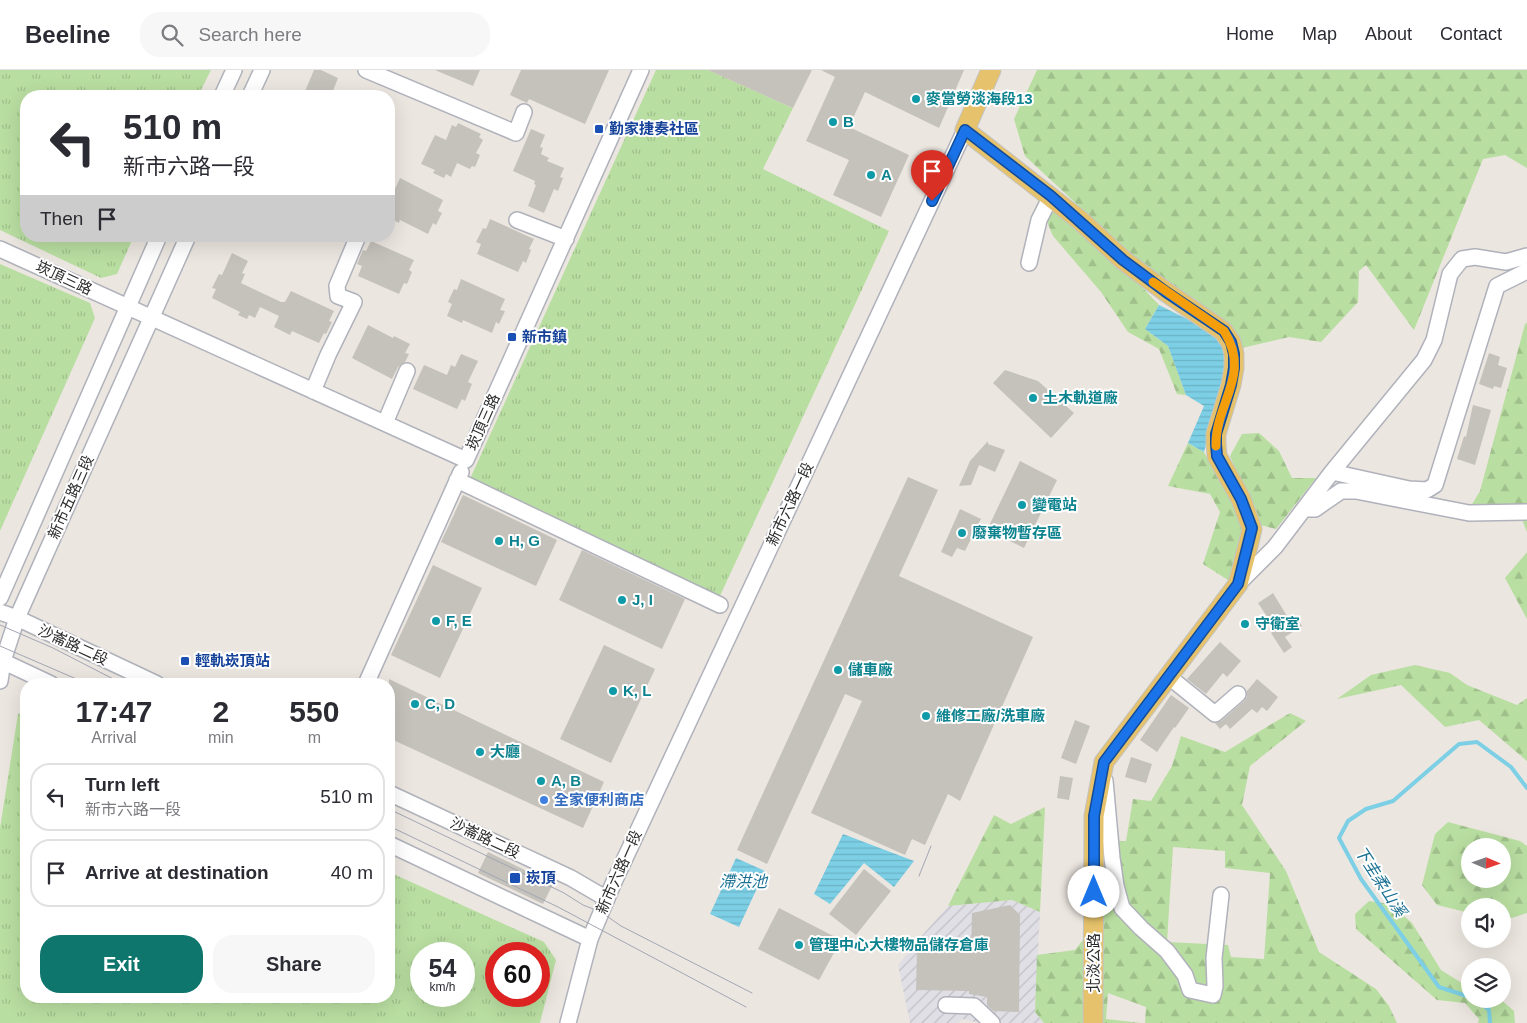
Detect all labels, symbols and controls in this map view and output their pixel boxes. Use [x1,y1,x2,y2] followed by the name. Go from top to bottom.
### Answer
[140,12,490,57] search box
[25,21,110,48] text: Beeline
[158,21,186,49] icon: search
[198,24,302,45] text: Search here
[1226,24,1274,44] text: Home
[1302,24,1337,44] text: Map
[1365,24,1412,44] text: About
[1440,24,1502,44] text: Contact
[926,90,1033,107] place label: 麥當勞淡海段13
[910,93,922,105] marker: 麥當勞淡海段13
[123,107,222,146] text: 510 m
[40,110,105,175] icon: left
[843,113,854,130] place label: B
[827,116,839,128] marker: B
[609,120,699,137] place label: 勤家捷奏社區
[593,123,605,135] marker: 勤家捷奏社區
[911,150,953,201] pin
[123,154,255,179] text: 新市六路一段
[918,157,946,185] icon: arrive
[881,166,892,183] place label: A
[865,169,877,181] marker: A
[93,205,121,233] icon: arrive
[40,208,83,229] text: Then
[33,257,95,298] street label: 崁頂三路
[522,328,567,345] place label: 新市鎮
[506,331,518,343] marker: 新市鎮
[1043,389,1118,406] place label: 土木軌道廠
[463,391,503,453] street label: 崁頂三路
[1027,392,1039,404] marker: 土木軌道廠
[44,452,97,541] street label: 新市五路三段
[763,459,816,548] street label: 新市六路一段
[1032,496,1077,513] place label: 變電站
[1016,499,1028,511] marker: 變電站
[972,524,1062,541] place label: 廢棄物暫存區
[956,527,968,539] marker: 廢棄物暫存區
[509,532,540,549] place label: H, G
[493,535,505,547] marker: H, G
[632,591,653,608] place label: J, I
[616,594,628,606] marker: J, I
[446,612,472,629] place label: F, E
[430,615,442,627] marker: F, E
[1255,615,1300,632] place label: 守衛室
[1239,618,1251,630] marker: 守衛室
[36,621,111,668] street label: 沙崙路二段
[195,652,270,669] place label: 輕軌崁頂站
[179,655,191,667] marker: 輕軌崁頂站
[848,661,893,678] place label: 儲車廠
[832,664,844,676] marker: 儲車廠
[623,682,651,699] place label: K, L
[607,685,619,697] marker: K, L
[76,695,152,728] text: 17:47
[212,695,229,728] text: 2
[289,695,339,728] text: 550
[425,695,455,712] place label: C, D
[409,698,421,710] marker: C, D
[936,707,1045,724] place label: 維修工廠/洗車廠
[920,710,932,722] marker: 維修工廠/洗車廠
[91,729,137,746] text: Arrival
[208,729,234,746] text: min
[308,729,321,746] text: m
[490,743,520,760] place label: 大廳
[474,746,486,758] marker: 大廳
[551,772,581,789] place label: A, B
[85,774,160,795] text: Turn left
[535,775,547,787] marker: A, B
[42,783,70,811] icon: left
[320,786,373,807] text: 510 m
[554,791,644,808] place label: 全家便利商店
[538,794,550,806] marker: 全家便利商店
[85,801,181,818] text: 新市六路一段
[448,814,523,861] street label: 沙崙路二段
[592,827,645,916] street label: 新市六路一段
[1461,838,1511,888] north arrow
[1461,838,1511,1008] map controls
[1352,843,1411,921] water label: 下圭柔山溪
[42,859,70,887] icon: arrive
[85,862,269,883] text: Arrive at destination
[331,862,373,883] text: 40 m
[1067,865,1119,917] position arrow
[526,869,556,886] place label: 崁頂
[508,871,522,885] marker: 崁頂
[719,873,769,890] water label: 滯洪池
[1461,898,1511,948] button: sound
[1085,933,1102,993] street label: 北淡公路
[40,935,203,993] button: Exit
[213,935,375,993] button: Share
[809,936,989,953] place label: 管理中心大樓物品儲存倉庫
[793,939,805,951] marker: 管理中心大樓物品儲存倉庫
[485,942,550,1007] speed limit sign: 60
[429,954,456,982] text: 54
[1461,958,1511,1008] button: layers
[429,980,456,994] text: km/h

